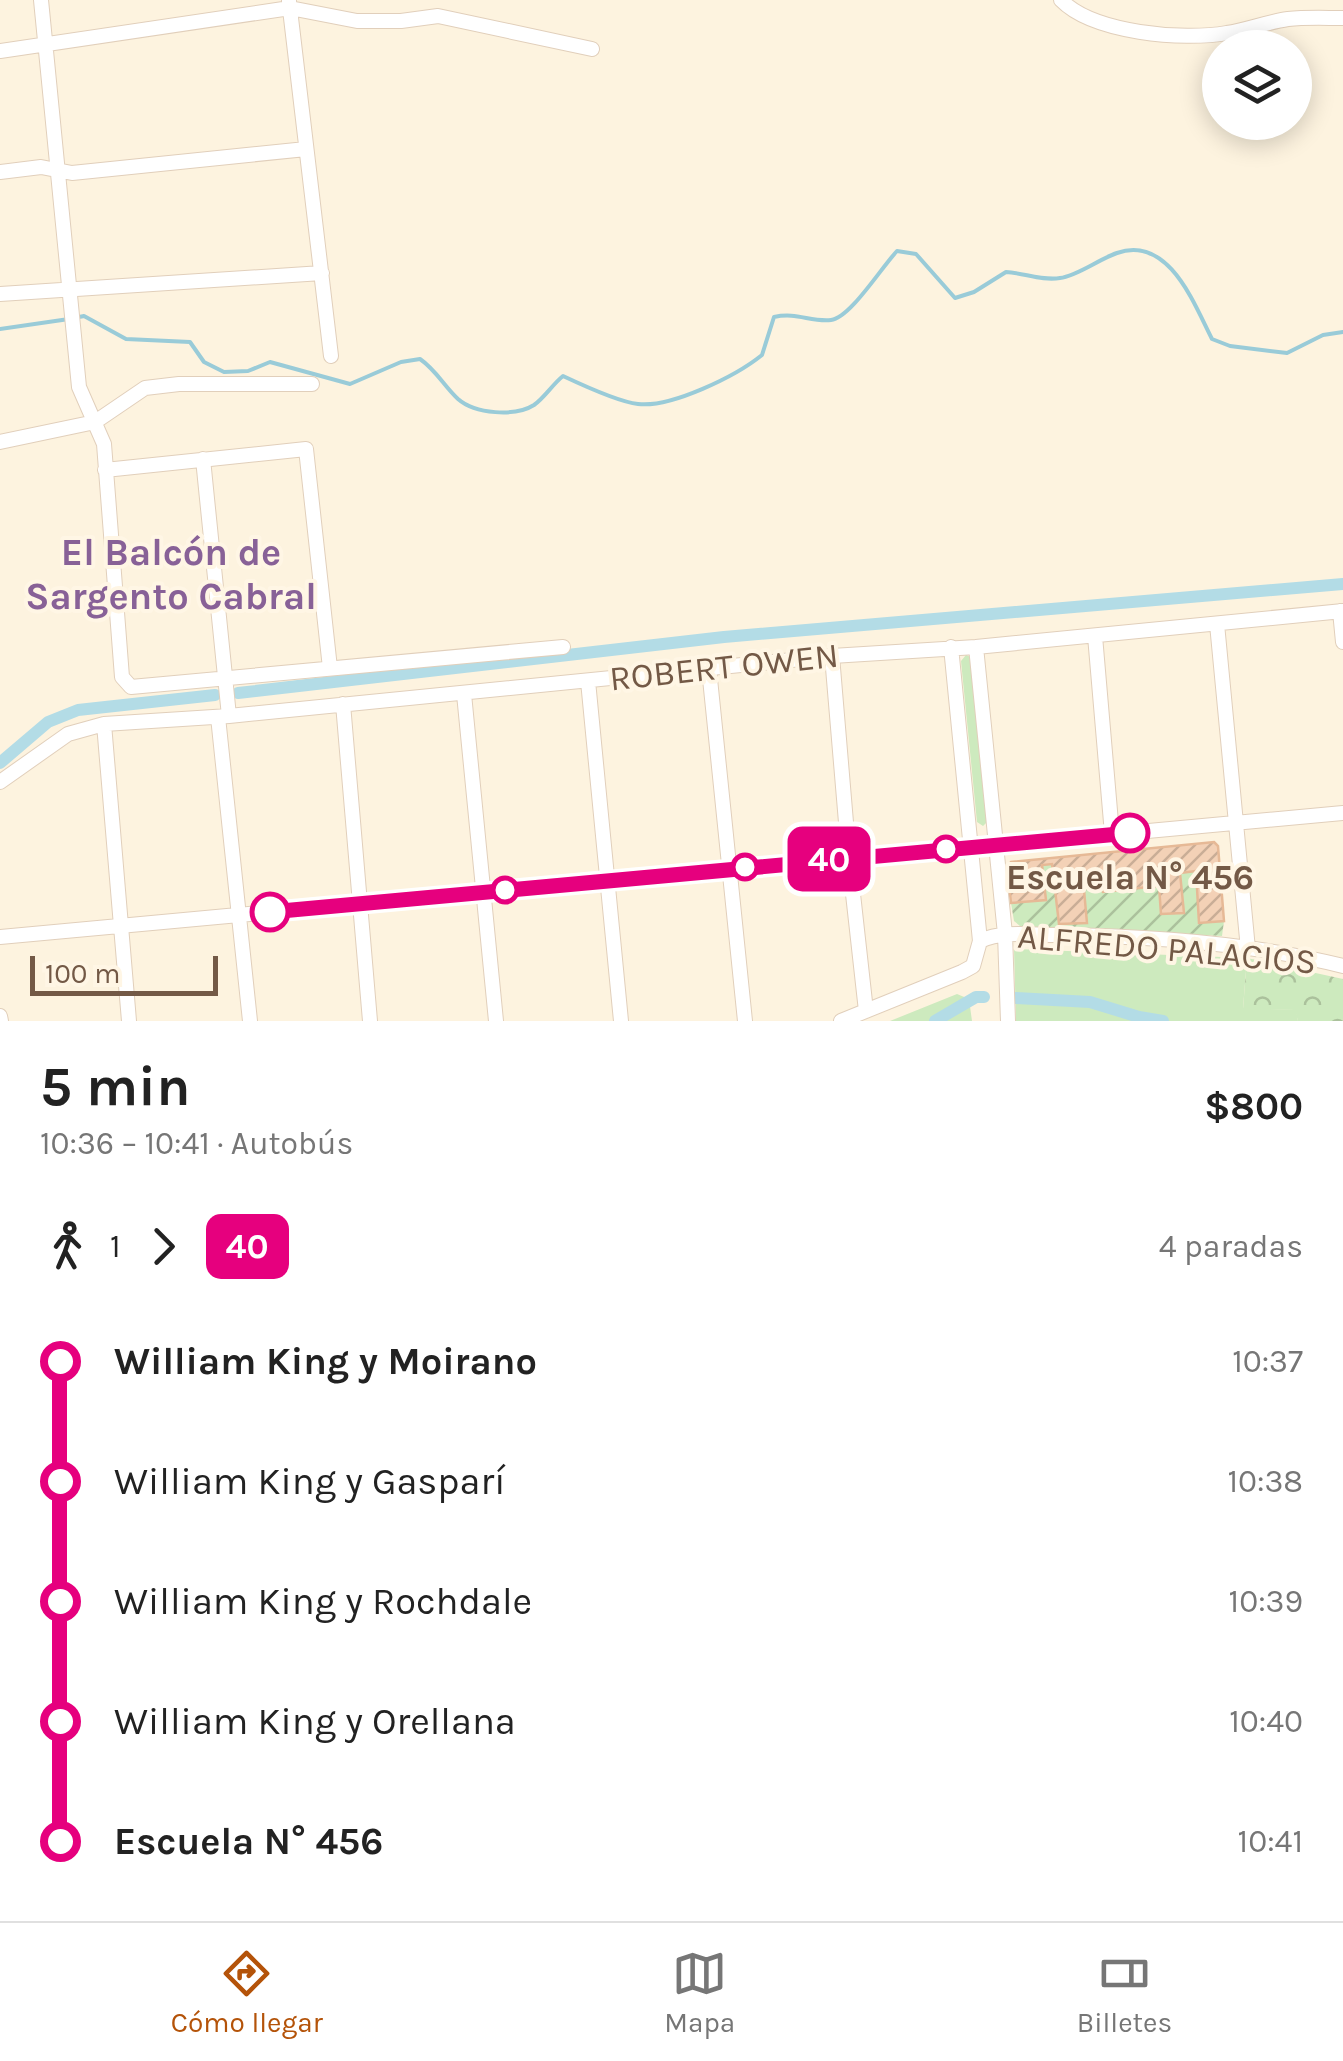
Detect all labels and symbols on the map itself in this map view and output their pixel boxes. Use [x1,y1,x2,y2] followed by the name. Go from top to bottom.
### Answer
[25,530,317,619] district label: El Balcón de Sargento Cabral
[607,635,841,699] street label: ROBERT OWEN
[1111,814,1149,852] marker: Escuela N° 456
[784,826,874,892] line badge: 40
[933,836,959,862] unlabelled marker
[732,854,758,880] unlabelled marker
[1006,857,1254,898] place label: Escuela N° 456
[492,877,518,903] unlabelled marker
[251,893,289,931] unlabelled marker
[1016,916,1318,982] street label: ALFREDO PALACIOS
[30,951,218,996] scale bar

